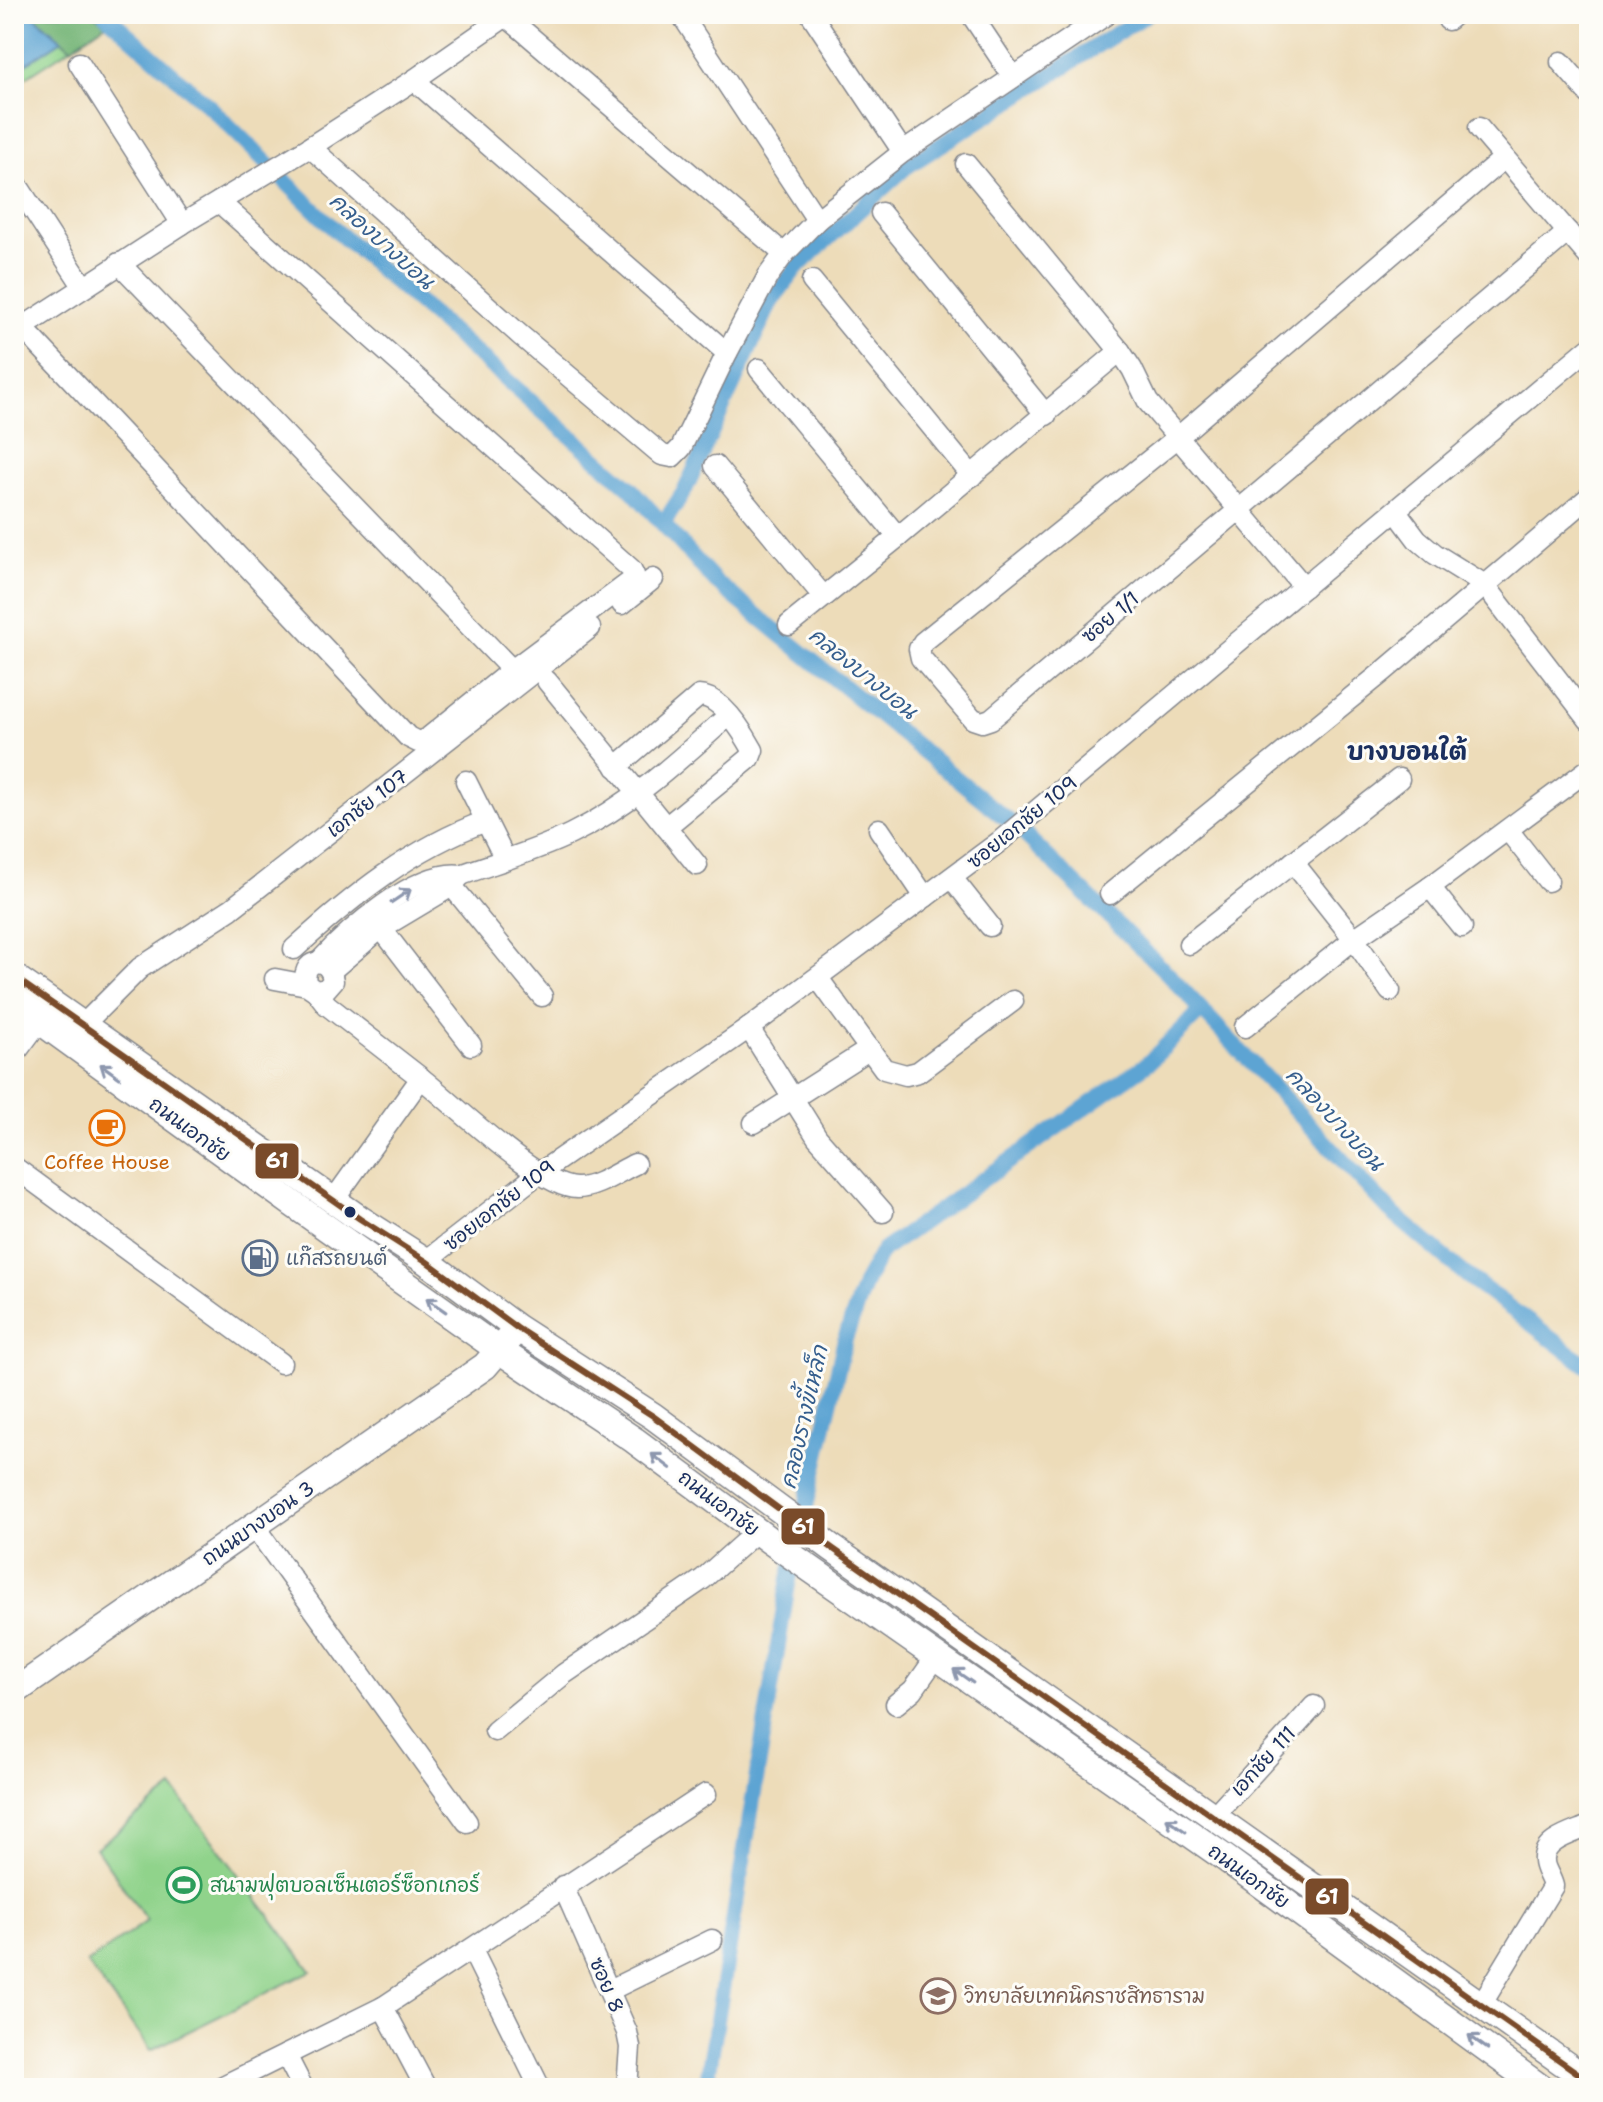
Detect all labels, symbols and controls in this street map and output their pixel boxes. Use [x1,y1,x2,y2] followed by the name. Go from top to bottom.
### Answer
[324,186,441,296] water label: คลองบางบอน
[1076,585,1144,649] street label: ซอย 1/1
[803,621,924,726] water label: คลองบางบอน
[1347,735,1468,768] district label: บางบอนใต้
[321,763,413,843] street label: เอกชัย 107
[961,770,1083,874] street label: ซอยเอกชัย 109
[389,887,411,904] one-way arrow
[1280,1061,1391,1178] water label: คลองบางบอน
[100,1063,122,1080] one-way arrow
[144,1091,236,1167] street label: ถนนเอกชัย
[88,1109,126,1147] cafe icon: Coffee House
[254,1142,300,1180] line badge: 61
[265,1146,289,1175] text: 61
[44,1149,170,1175] place label: Coffee House
[438,1153,560,1257] street label: ซอยเอกชัย 109
[342,1204,358,1220] unlabelled marker
[241,1239,279,1277] fuel station icon: แก๊สรถยนต์
[286,1245,388,1271] place label: แก๊สรถยนต์
[425,1296,447,1313] one-way arrow
[768,1339,835,1492] water label: คลองรางขี้เหล็ก
[651,1452,673,1469] one-way arrow
[673,1464,765,1542] street label: ถนนเอกชัย
[197,1475,319,1571] street label: ถนนบางบอน 3
[780,1507,826,1546] line badge: 61
[791,1512,815,1541] text: 61
[953,1668,975,1684] one-way arrow
[1225,1720,1301,1802] street label: เอกชัย 111
[1166,1817,1188,1833] one-way arrow
[1203,1838,1295,1914] street label: ถนนเอกชัย
[165,1866,203,1904] sports icon: สนามฟุตบอลเซ็นเตอร์ซ็อกเกอร์
[210,1872,480,1901] place label: สนามฟุตบอลเซ็นเตอร์ซ็อกเกอร์
[1304,1877,1350,1916] line badge: 61
[1315,1882,1339,1911] text: 61
[584,1953,630,2017] street label: ซอย 8
[919,1977,957,2015] school or university icon: วิทยาลัยเทคนิคราชสิทธาราม
[964,1983,1205,2009] place label: วิทยาลัยเทคนิคราชสิทธาราม
[1468,2034,1489,2051] one-way arrow

